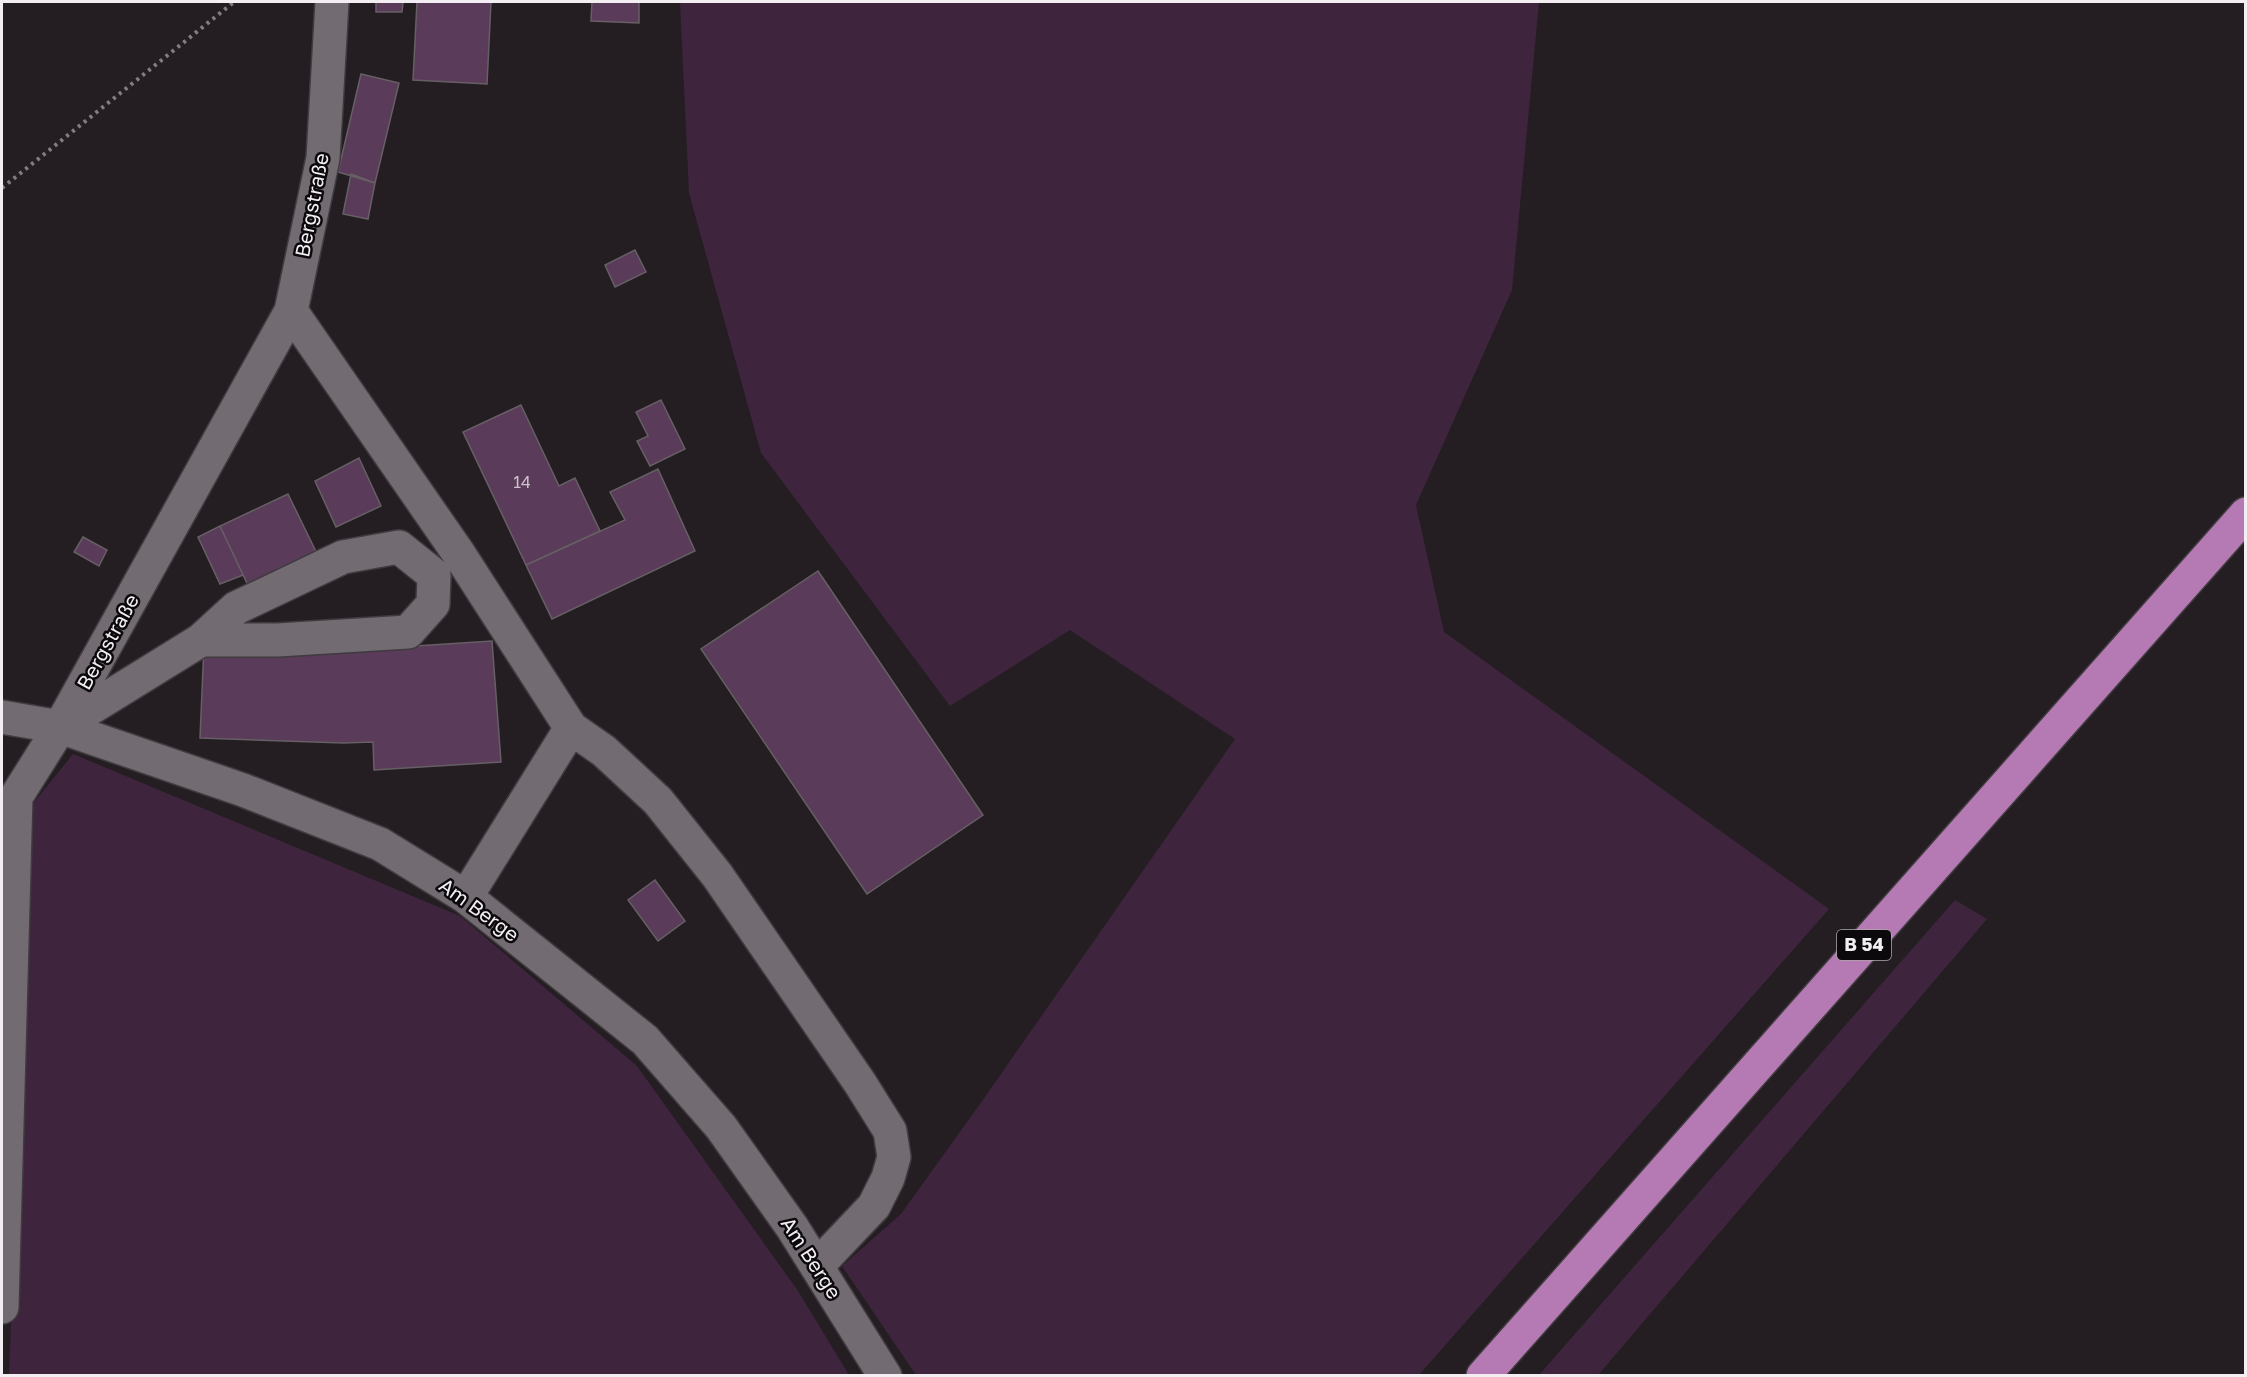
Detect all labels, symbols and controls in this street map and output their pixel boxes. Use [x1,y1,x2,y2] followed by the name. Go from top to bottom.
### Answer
[289,151,333,259] street label: Bergstraße
[513,472,531,492] house number: 14
[71,590,143,694] street label: Bergstraße
[435,872,524,946] street label: Am Berge
[1837,930,1891,960] road number: B 54
[777,1212,847,1303] street label: Am Berge

